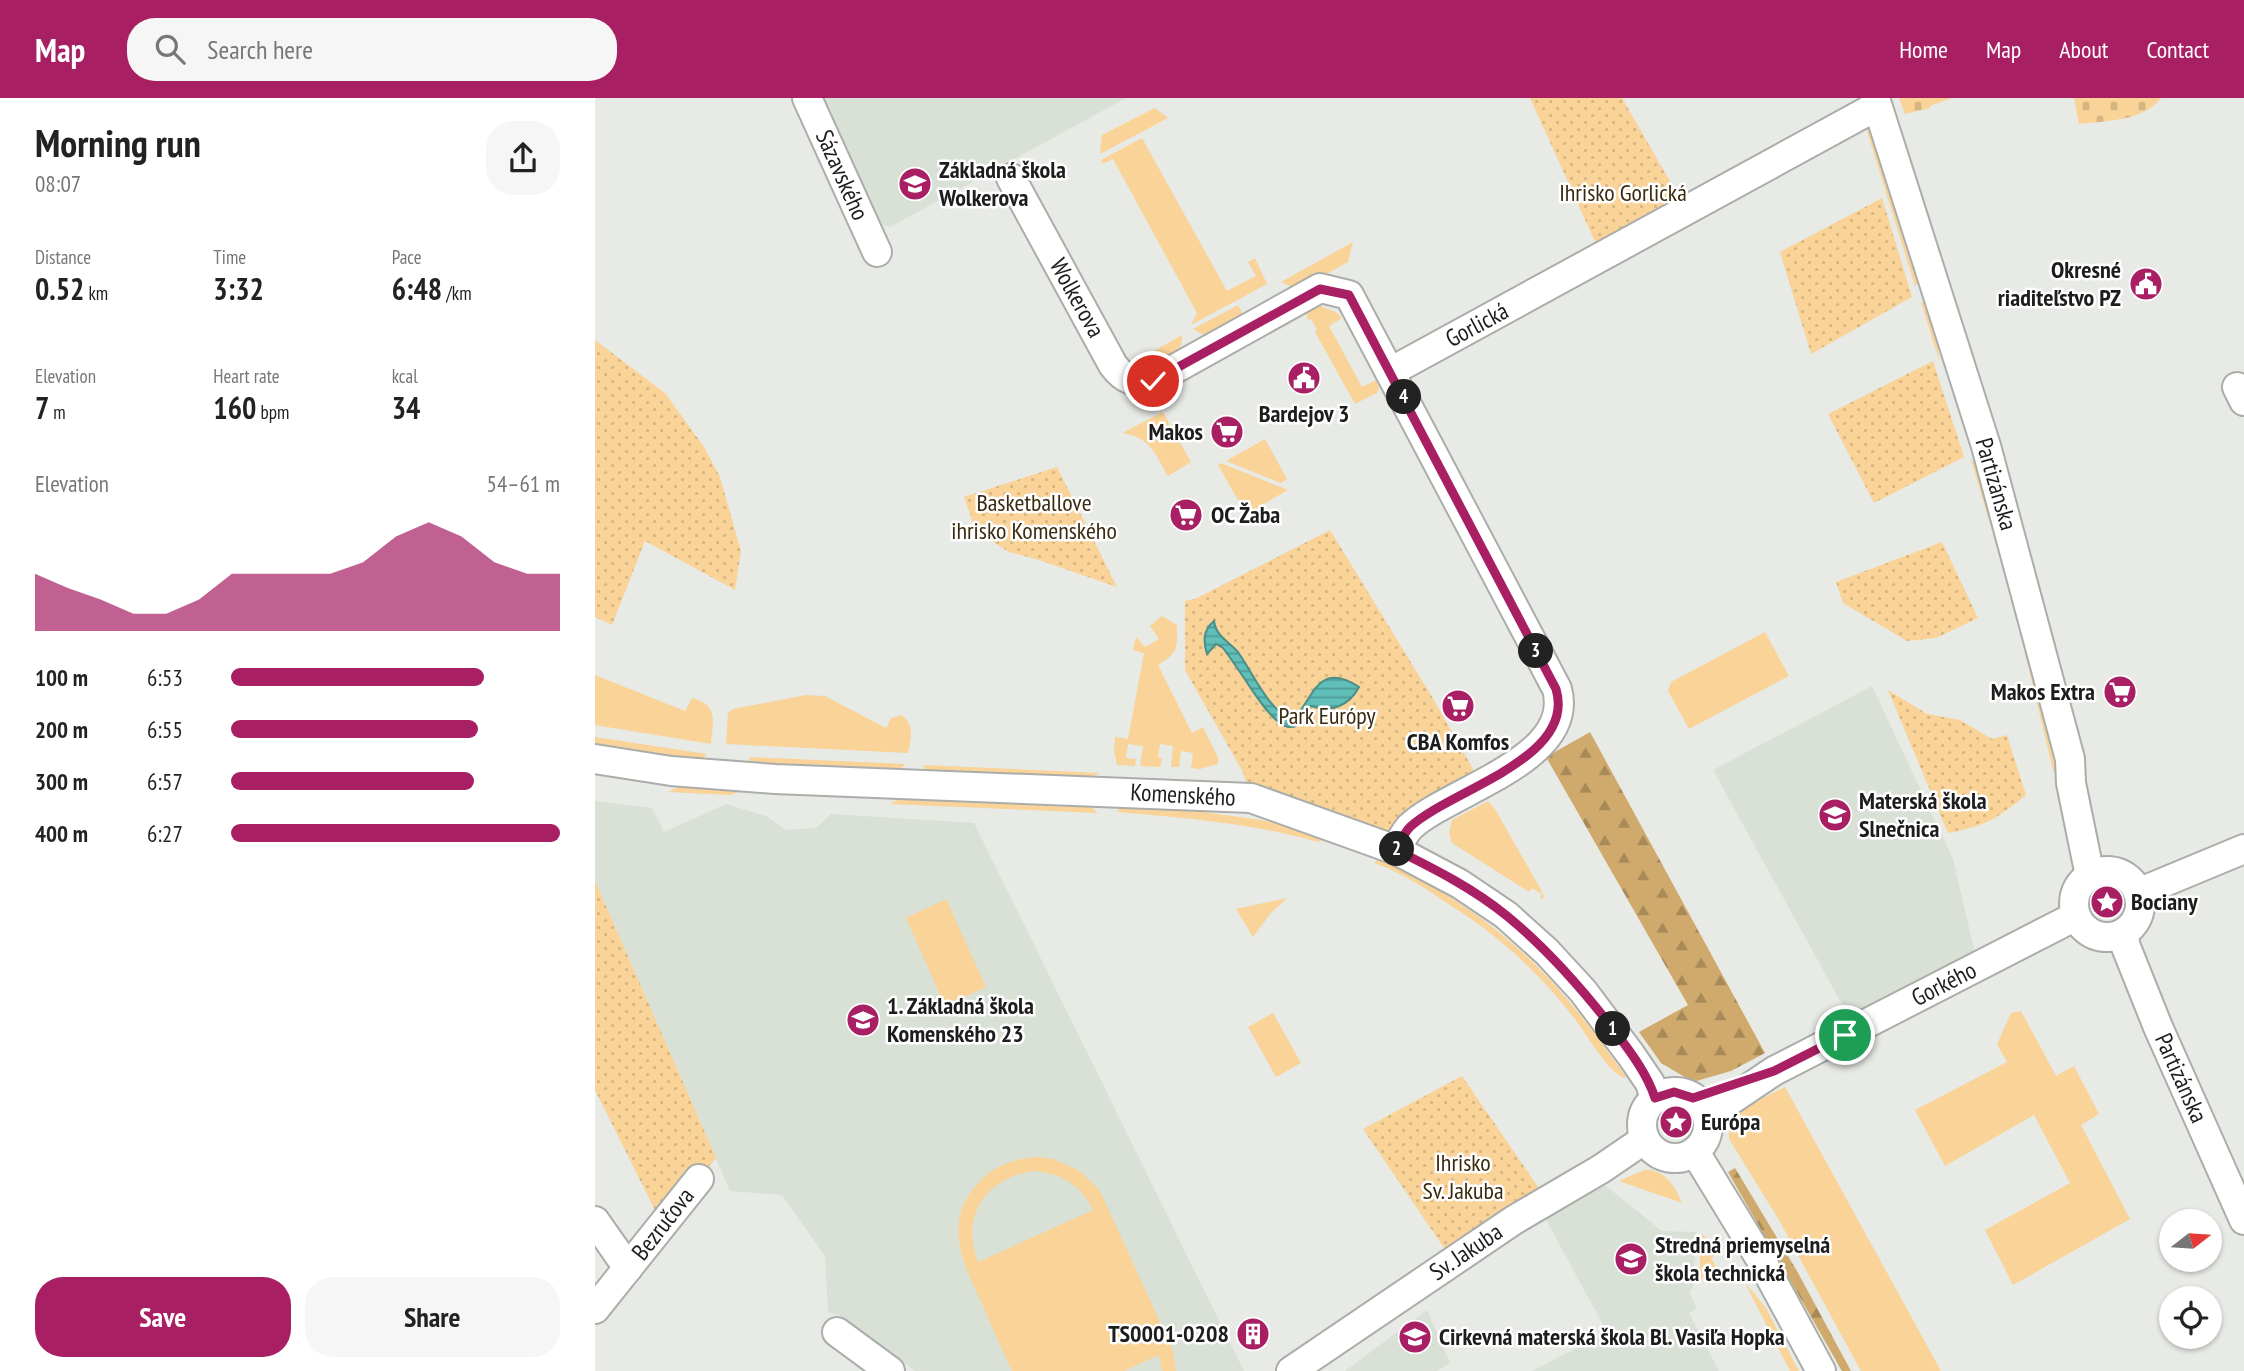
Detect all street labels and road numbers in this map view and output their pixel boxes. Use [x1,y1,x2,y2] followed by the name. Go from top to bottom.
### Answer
[809,125,876,225] street label: Sázavského
[1043,253,1112,343] street label: Wolkerova
[1440,295,1514,354] street label: Gorlická
[1969,434,2024,534] street label: Partizánska
[1130,776,1236,813] street label: Komenského
[1906,954,1981,1013] street label: Gorkého
[2148,1028,2215,1127] street label: Partizánska
[625,1181,701,1266] street label: Bezručova
[1423,1216,1508,1287] street label: Sv. Jakuba

